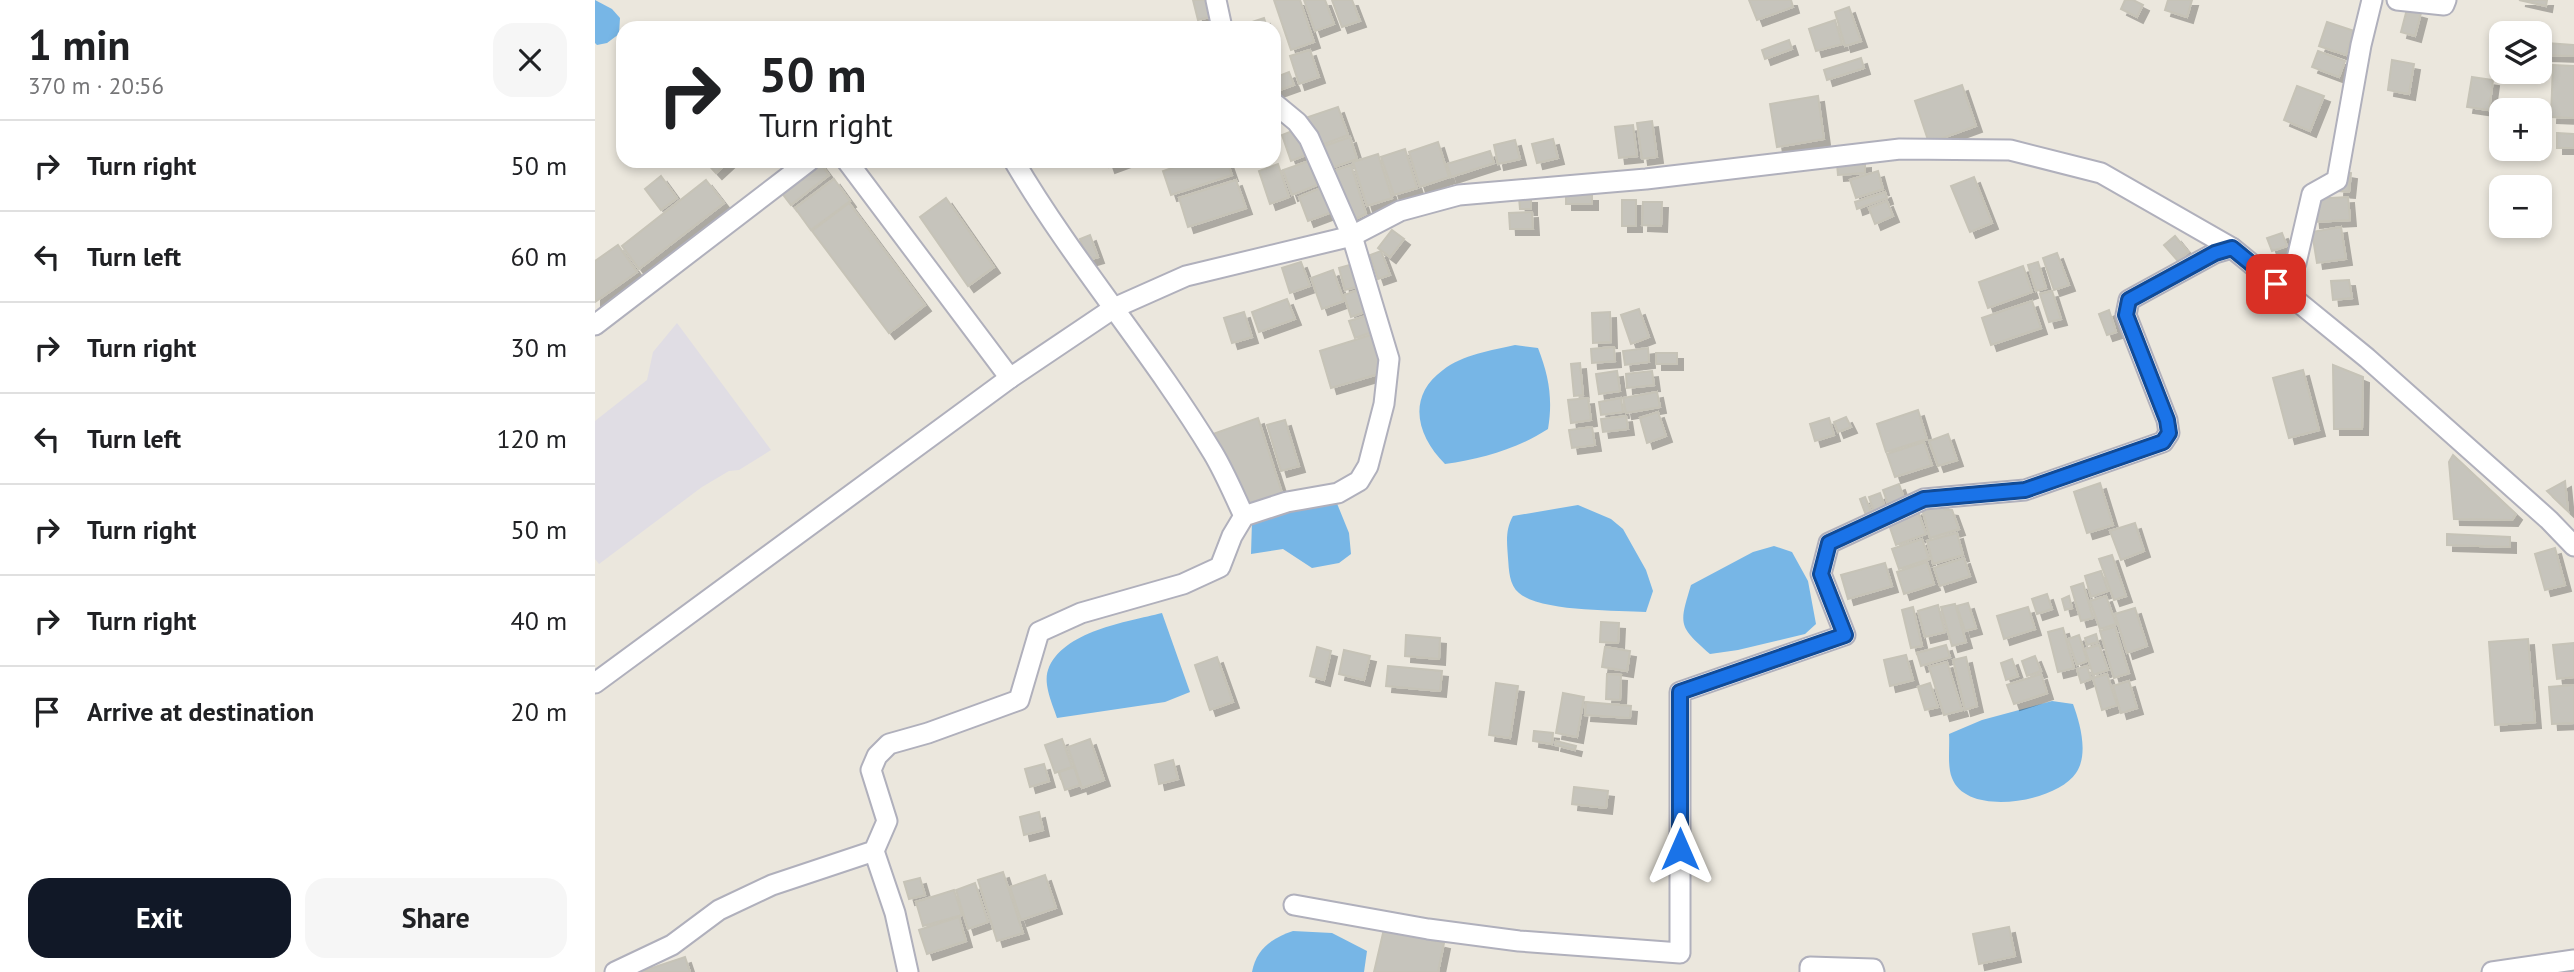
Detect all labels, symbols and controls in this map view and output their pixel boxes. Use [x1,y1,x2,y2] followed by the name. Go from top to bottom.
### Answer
[28,17,130,72] text: 1 min
[2489,21,2552,238] map controls
[2489,21,2552,84] button: layers
[493,23,567,97] button: close
[759,42,866,106] text: 50 m
[644,49,735,140] icon: right
[28,71,164,100] text: 370 m · 20:56
[2489,98,2552,161] button: +
[759,104,893,146] text: Turn right
[28,147,66,185] icon: right
[87,149,196,182] text: Turn right
[511,149,567,182] text: 50 m
[2489,175,2552,238] button: −
[28,238,66,276] icon: left
[87,240,181,273] text: Turn left
[511,240,567,273] text: 60 m
[2246,254,2306,314] pin
[2257,265,2295,303] icon: arrive
[28,329,66,367] icon: right
[87,331,196,364] text: Turn right
[511,331,567,364] text: 30 m
[28,420,66,458] icon: left
[87,422,181,455] text: Turn left
[496,422,567,455] text: 120 m
[28,511,66,549] icon: right
[87,513,196,546] text: Turn right
[511,513,567,546] text: 50 m
[28,602,66,640] icon: right
[87,604,196,637] text: Turn right
[511,604,567,637] text: 40 m
[28,693,66,731] icon: arrive
[87,695,314,728] text: Arrive at destination
[511,695,567,728] text: 20 m
[1643,812,1717,886] position arrow
[28,878,291,958] button: Exit
[305,878,567,958] button: Share

